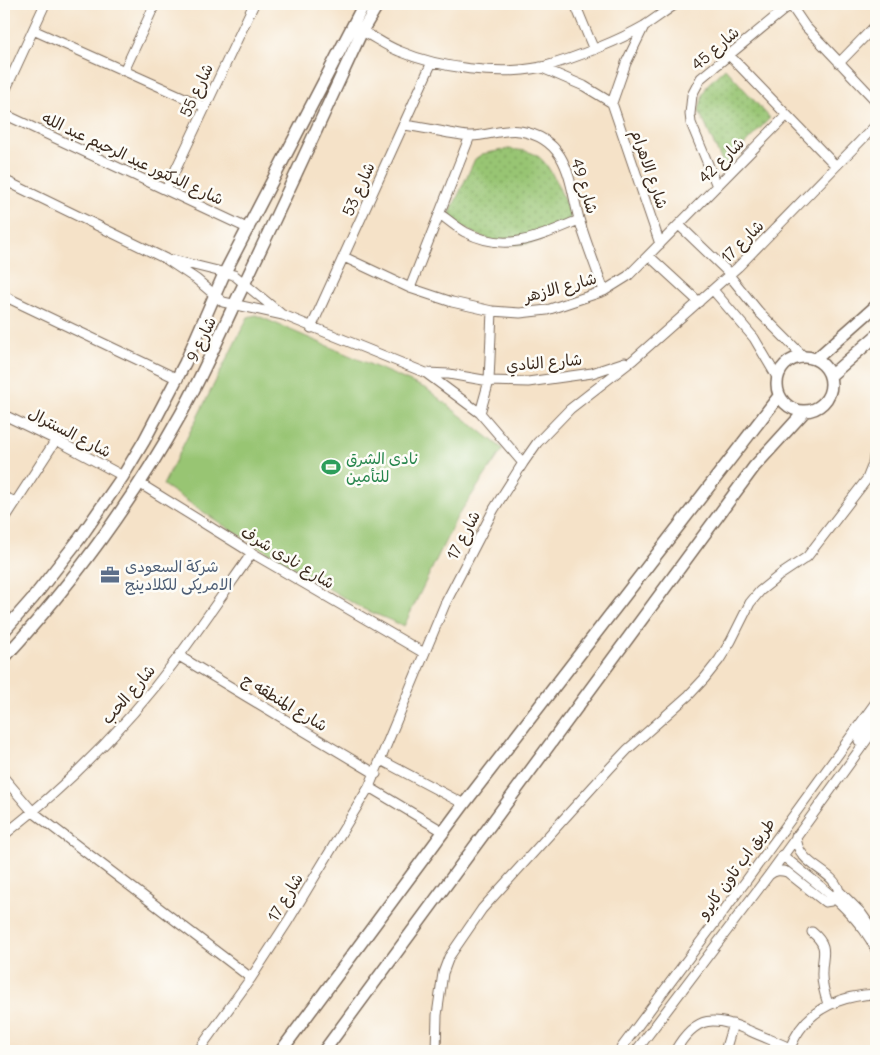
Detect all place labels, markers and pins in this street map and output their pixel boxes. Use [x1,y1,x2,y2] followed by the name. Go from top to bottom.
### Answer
[346,448,419,486] place label: نادى الشرق للتأمين
[320,456,342,478] sports icon: نادى الشرق للتأمين
[125,556,232,595] place label: شركة السعودى الامريكى للكلادينج
[99,564,121,586] office icon: شركة السعودى الامريكى للكلادينج

